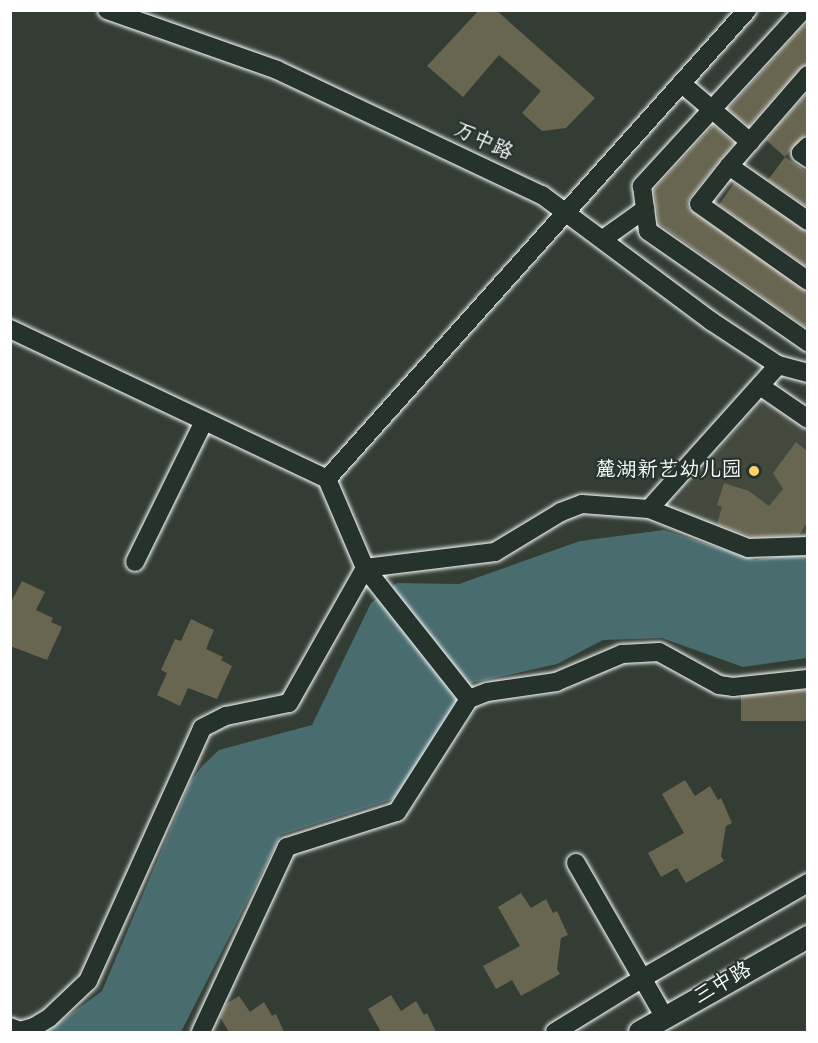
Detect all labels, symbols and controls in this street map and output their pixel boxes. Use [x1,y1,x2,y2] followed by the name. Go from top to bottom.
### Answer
[449,117,517,167] street label: 万中路
[595,458,742,484] place label: 麓湖新艺幼儿园
[747,464,761,478] marker: 麓湖新艺幼儿园
[689,957,757,1011] street label: 三中路

